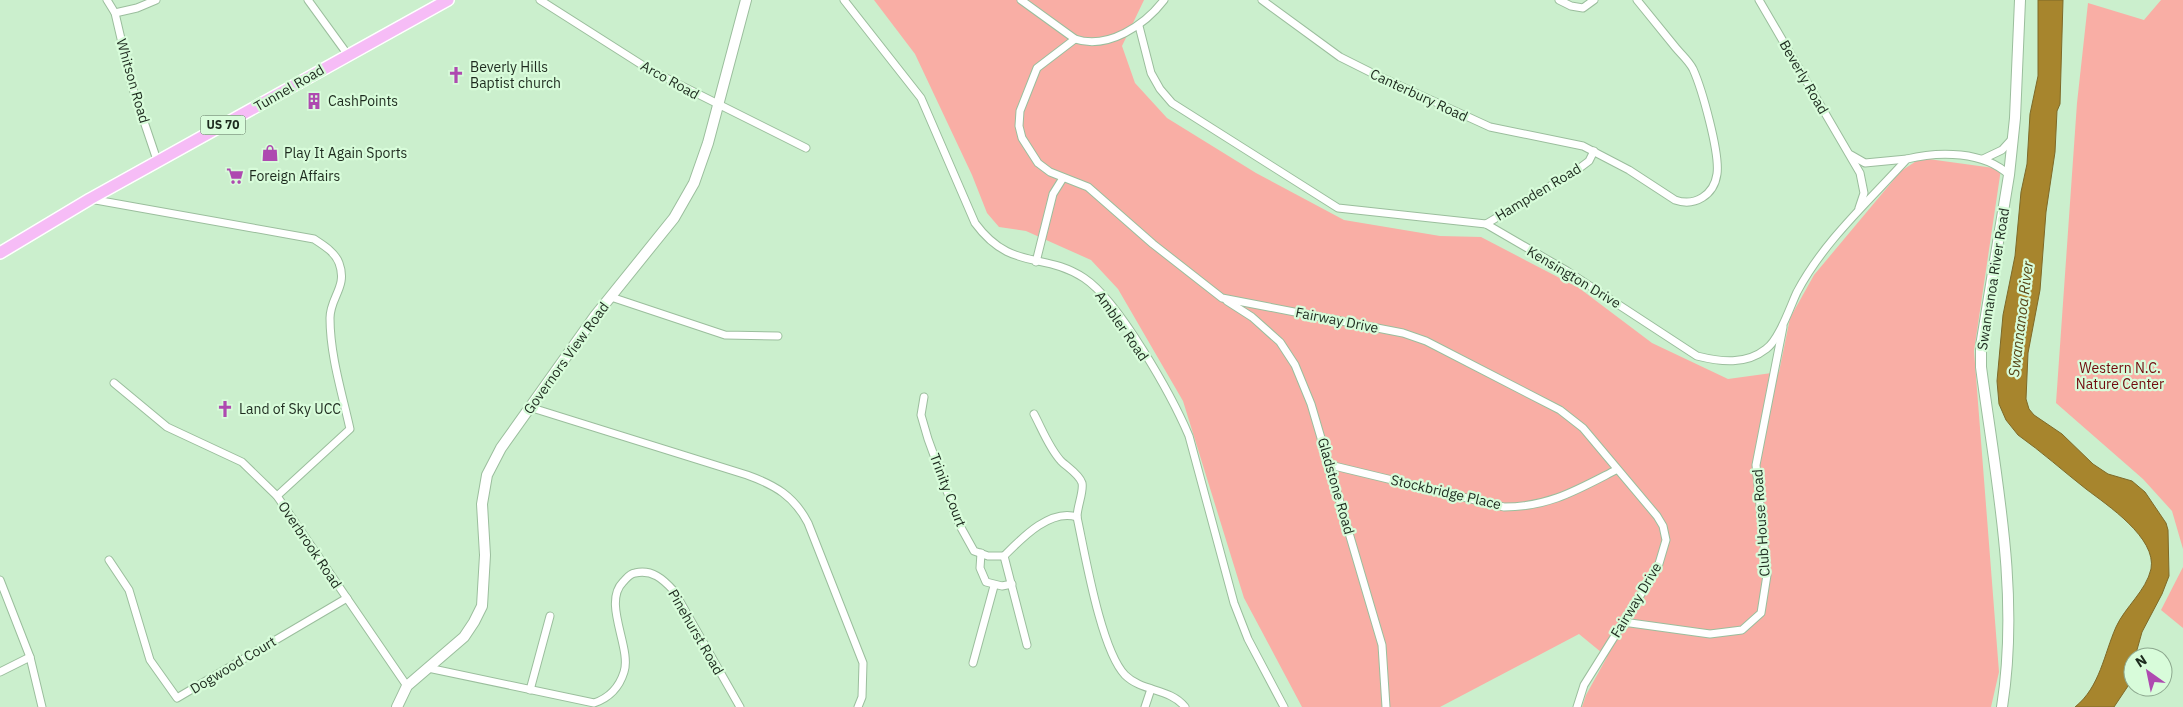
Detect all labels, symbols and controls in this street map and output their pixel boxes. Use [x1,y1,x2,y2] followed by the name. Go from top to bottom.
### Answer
[112,37,154,125] street label: Whitson Road
[1776,37,1832,117] street label: Beverly Road
[637,57,703,103] street label: Arco Road
[470,58,561,92] place label: Beverly Hills Baptist church
[251,61,327,115] street label: Tunnel Road
[446,65,466,85] church icon: Beverly Hills Baptist church
[1367,65,1471,125] street label: Canterbury Road
[304,91,324,111] building icon: CashPoints
[328,92,398,110] place label: CashPoints
[200,116,246,134] road number: US 70
[260,143,280,163] shop icon: Play It Again Sports
[284,144,408,162] place label: Play It Again Sports
[1492,159,1584,225] street label: Hampden Road
[225,166,245,186] supermarket icon: Foreign Affairs
[249,167,340,185] place label: Foreign Affairs
[1973,207,2013,351] street label: Swannanoa River Road
[1524,242,1624,312] street label: Kensington Drive
[2004,259,2037,378] water label: Swannanoa River
[1091,287,1153,365] street label: Ambler Road
[519,299,613,417] street label: Governors View Road
[1294,303,1380,337] street label: Fairway Drive
[2076,359,2164,393] park label: Western N.C. Nature Center
[215,399,235,419] church icon: Land of Sky UCC
[239,400,341,418] place label: Land of Sky UCC
[1314,436,1358,536] street label: Gladstone Road
[926,451,970,529] street label: Trinity Court
[1748,469,1774,577] street label: Club House Road
[1389,471,1503,514] street label: Stockbridge Place
[274,498,346,592] street label: Overbrook Road
[1607,559,1666,641] street label: Fairway Drive
[664,586,728,678] street label: Pinehurst Road
[187,632,279,698] street label: Dogwood Court
[2123,647,2173,697] north arrow
[2132,651,2150,671] text: N

